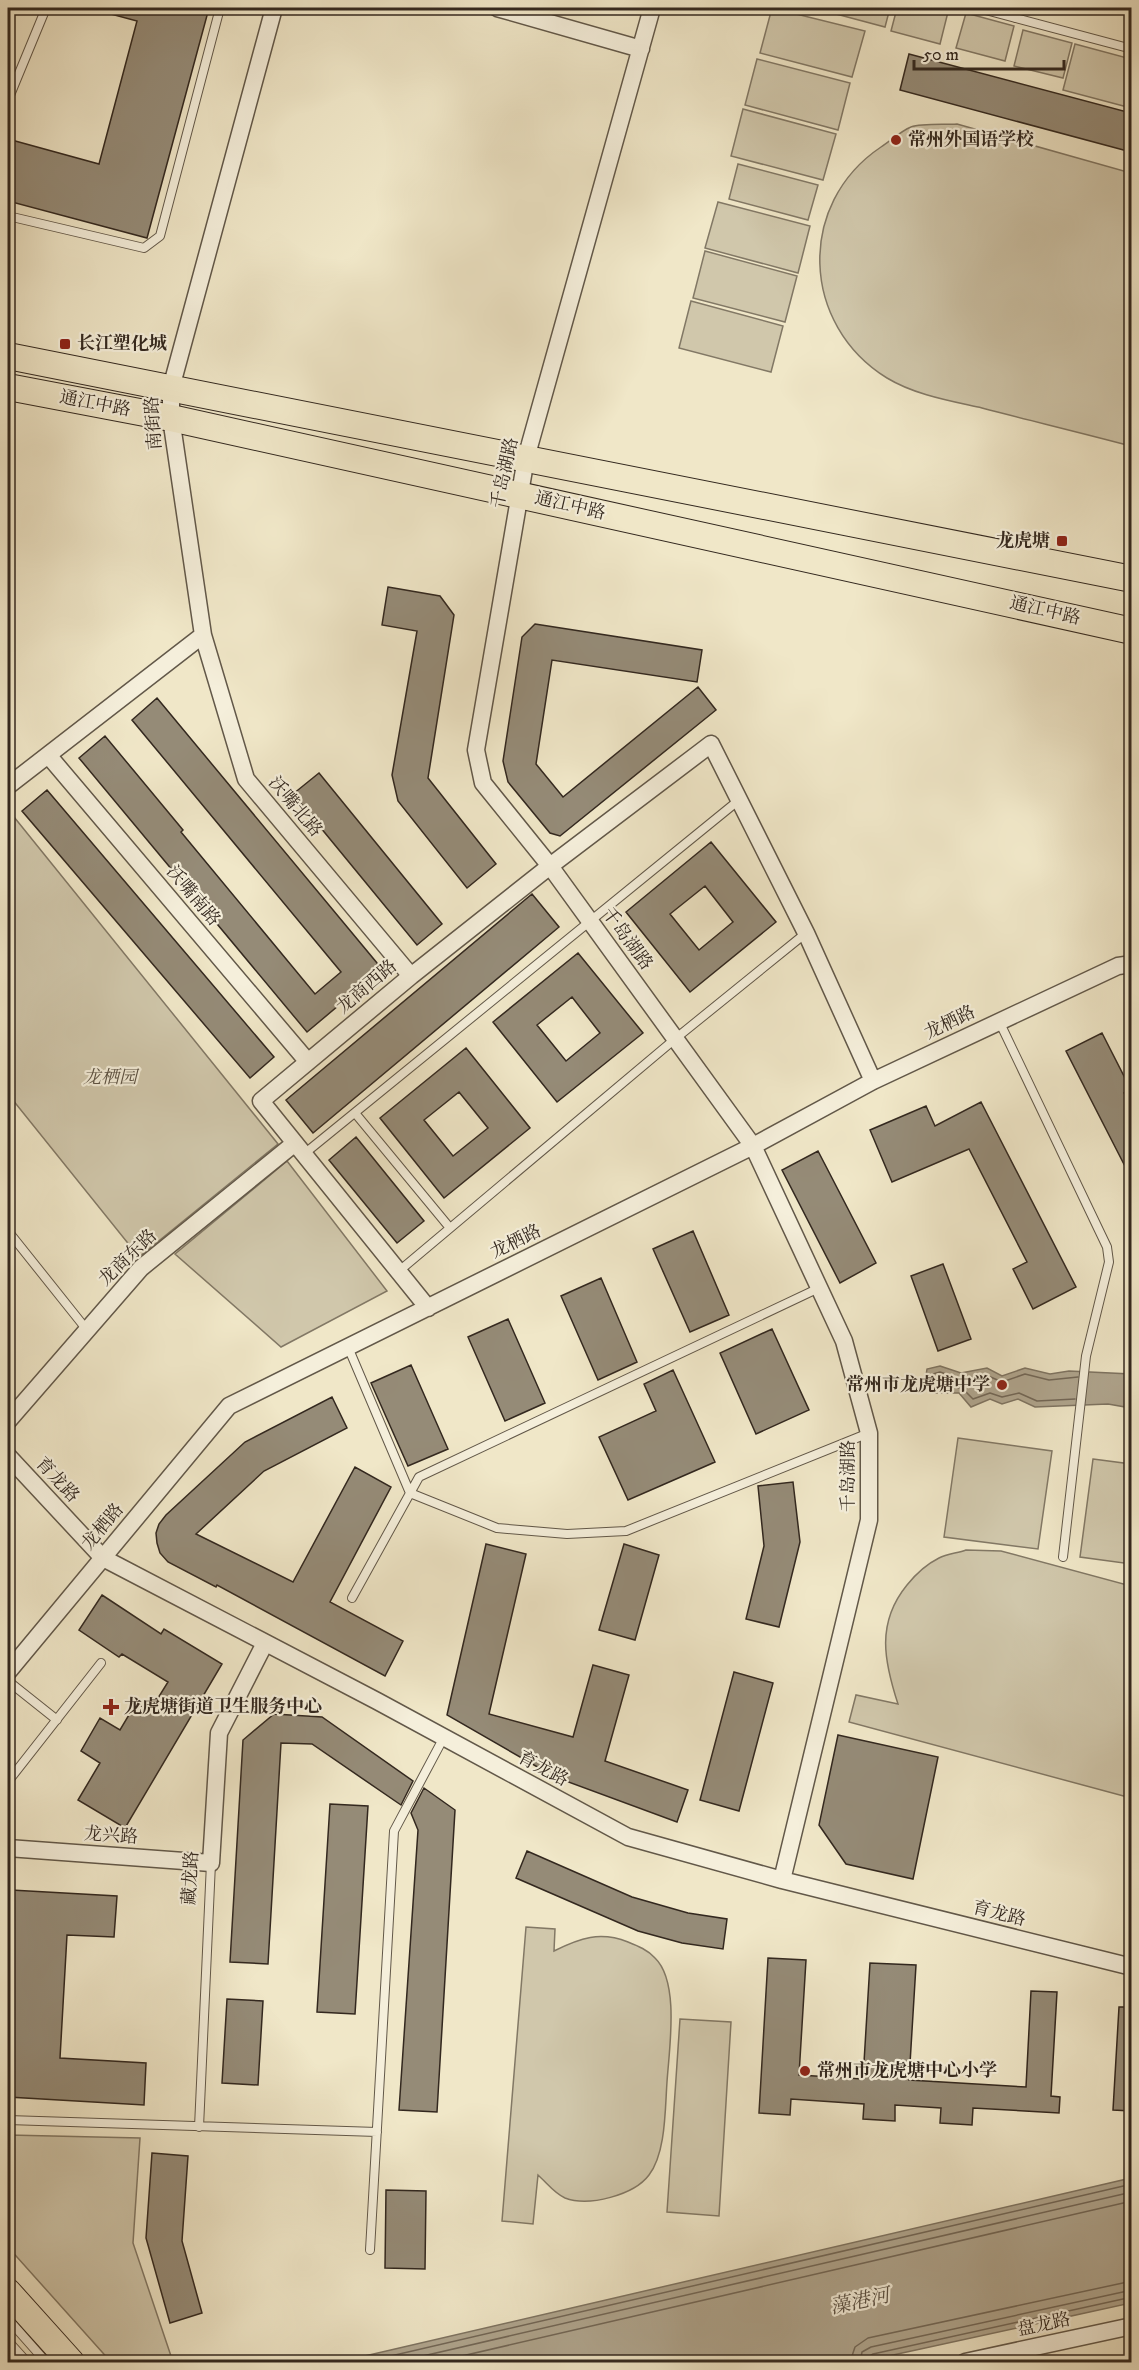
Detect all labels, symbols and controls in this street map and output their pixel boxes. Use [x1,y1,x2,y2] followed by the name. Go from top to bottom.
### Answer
[914,33,1064,71] scale bar
[923,44,959,66] text: 50 m
[908,129,1034,151] place label: 常州外国语学校
[889,133,903,147] marker: 常州外国语学校
[77,333,167,355] place label: 长江塑化城
[58,337,72,351] marker: 长江塑化城
[58,386,132,422] street label: 通江中路
[141,395,167,451] street label: 南街路
[487,435,523,511] street label: 千岛湖路
[532,487,608,525] street label: 通江中路
[996,530,1050,552] place label: 龙虎塘
[1055,534,1069,548] marker: 龙虎塘
[1007,592,1083,630] street label: 通江中路
[263,772,327,842] street label: 沃嘴北路
[161,861,225,931] street label: 沃嘴南路
[597,903,657,975] street label: 千岛湖路
[332,955,402,1019] street label: 龙商西路
[921,1001,979,1045] street label: 龙栖路
[83,1067,140,1089] park label: 龙栖园
[487,1220,545,1264] street label: 龙栖路
[94,1225,162,1291] street label: 龙商东路
[846,1374,990,1396] place label: 常州市龙虎塘中学
[995,1378,1009,1392] marker: 常州市龙虎塘中学
[838,1440,860,1512] street label: 千岛湖路
[31,1453,83,1507] street label: 育龙路
[77,1499,129,1555] street label: 龙栖路
[124,1696,322,1718] place label: 龙虎塘街道卫生服务中心
[102,1698,120,1716] marker: 龙虎塘街道卫生服务中心
[514,1747,572,1791] street label: 育龙路
[83,1823,139,1849] street label: 龙兴路
[179,1850,203,1906] street label: 藏龙路
[970,1897,1028,1931] street label: 育龙路
[817,2060,997,2082] place label: 常州市龙虎塘中心小学
[798,2064,812,2078] marker: 常州市龙虎塘中心小学
[828,2283,895,2320] water label: 藻港河
[1015,2309,1073,2341] street label: 盘龙路

